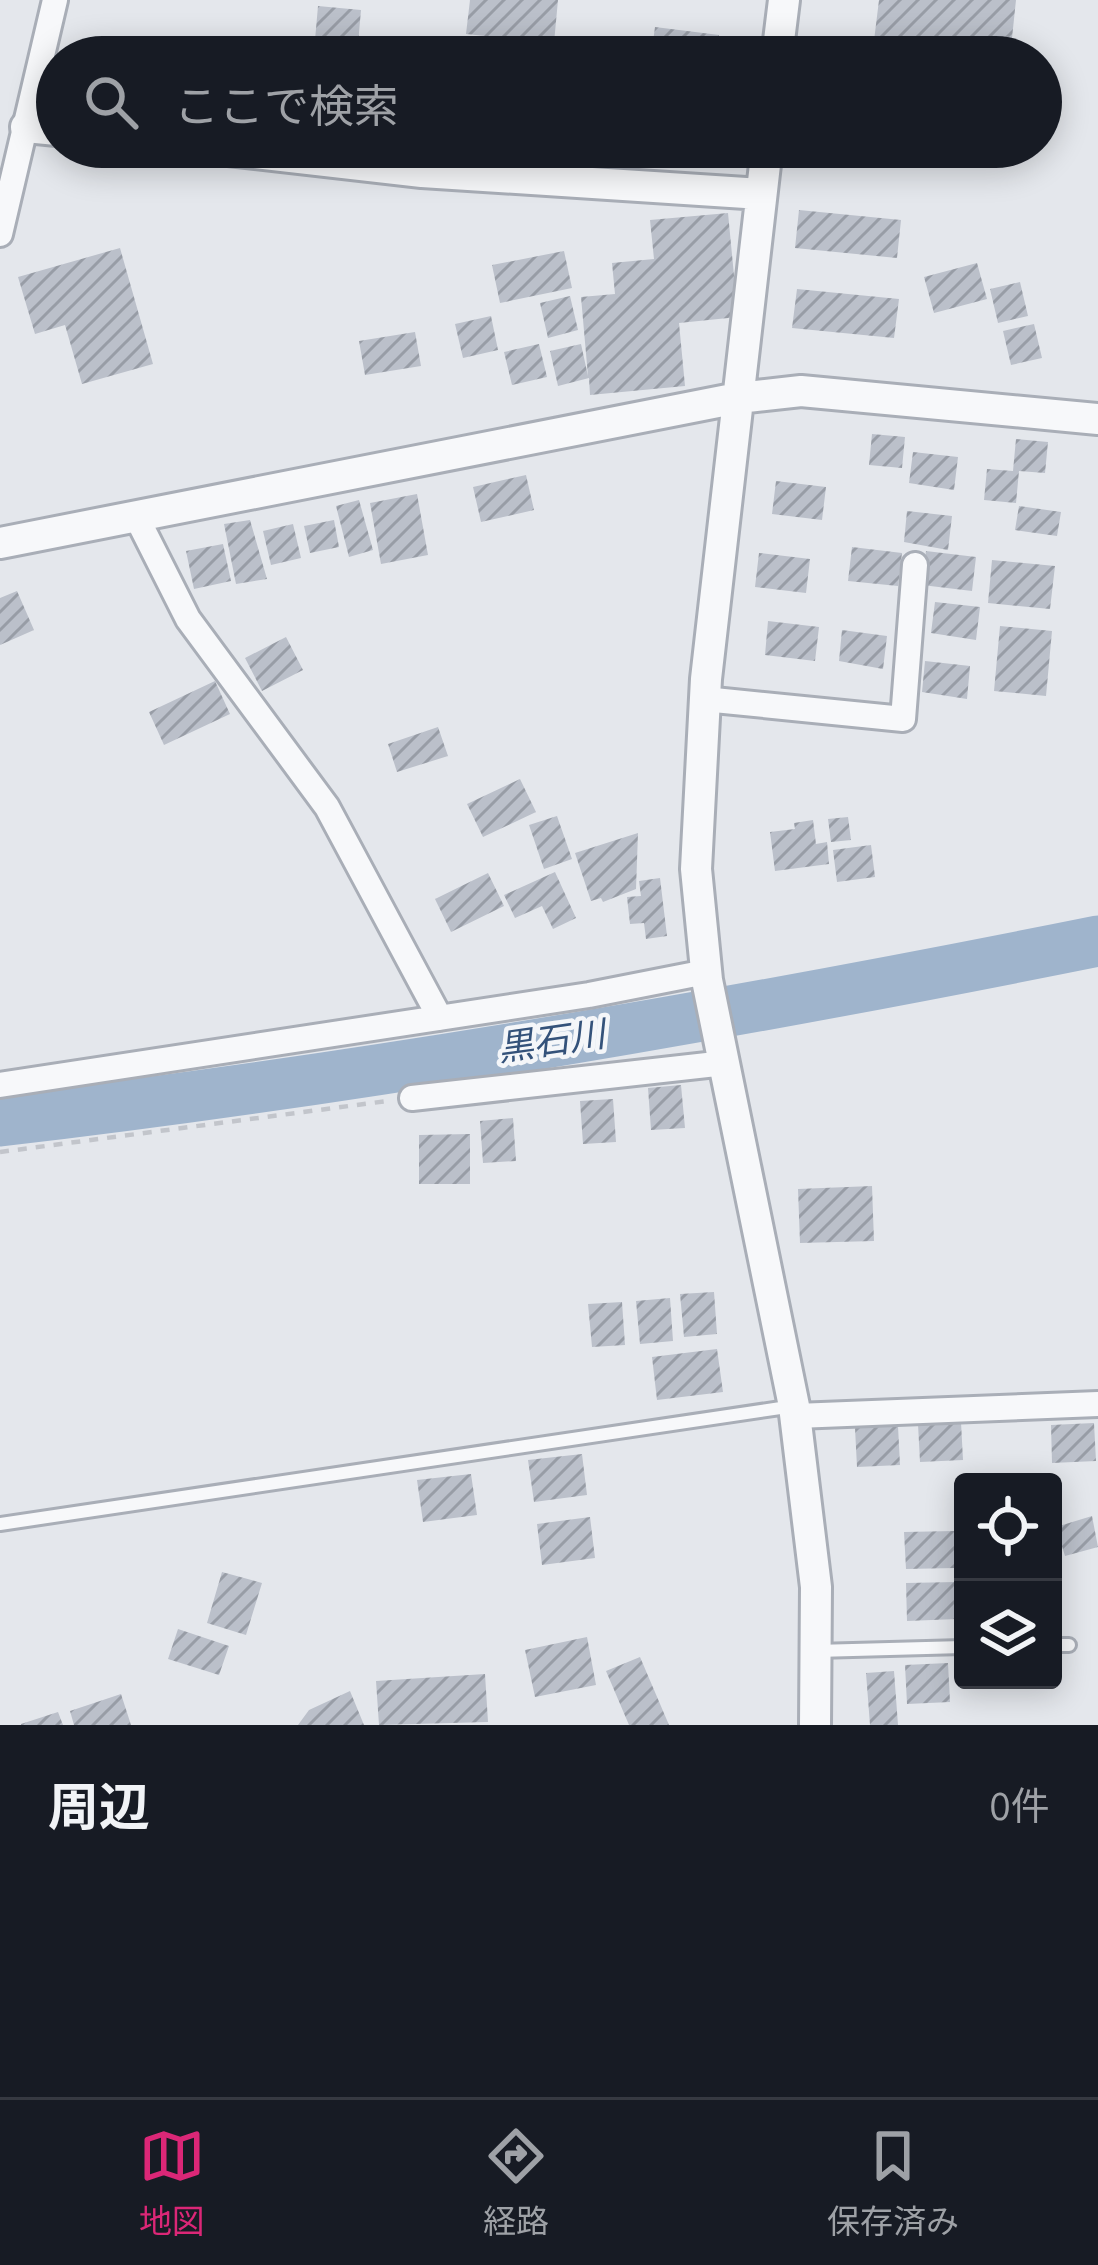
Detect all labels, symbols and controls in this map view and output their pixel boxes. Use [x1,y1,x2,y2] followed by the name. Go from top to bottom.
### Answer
[36,36,1062,168] search box
[78,69,144,135] icon: search
[174,80,399,131] text: ここで検索
[495,1012,611,1068] water label: 黒石川
[954,1473,1062,1689] map controls
[954,1473,1062,1581] button: locate
[954,1581,1062,1689] button: layers
[48,1777,150,1835] text: 周辺
[989,1784,1050,1827] text: 0件
[139,2123,205,2243] tab: 地図
[483,2123,549,2243] tab: 経路
[827,2123,959,2243] tab: 保存済み

